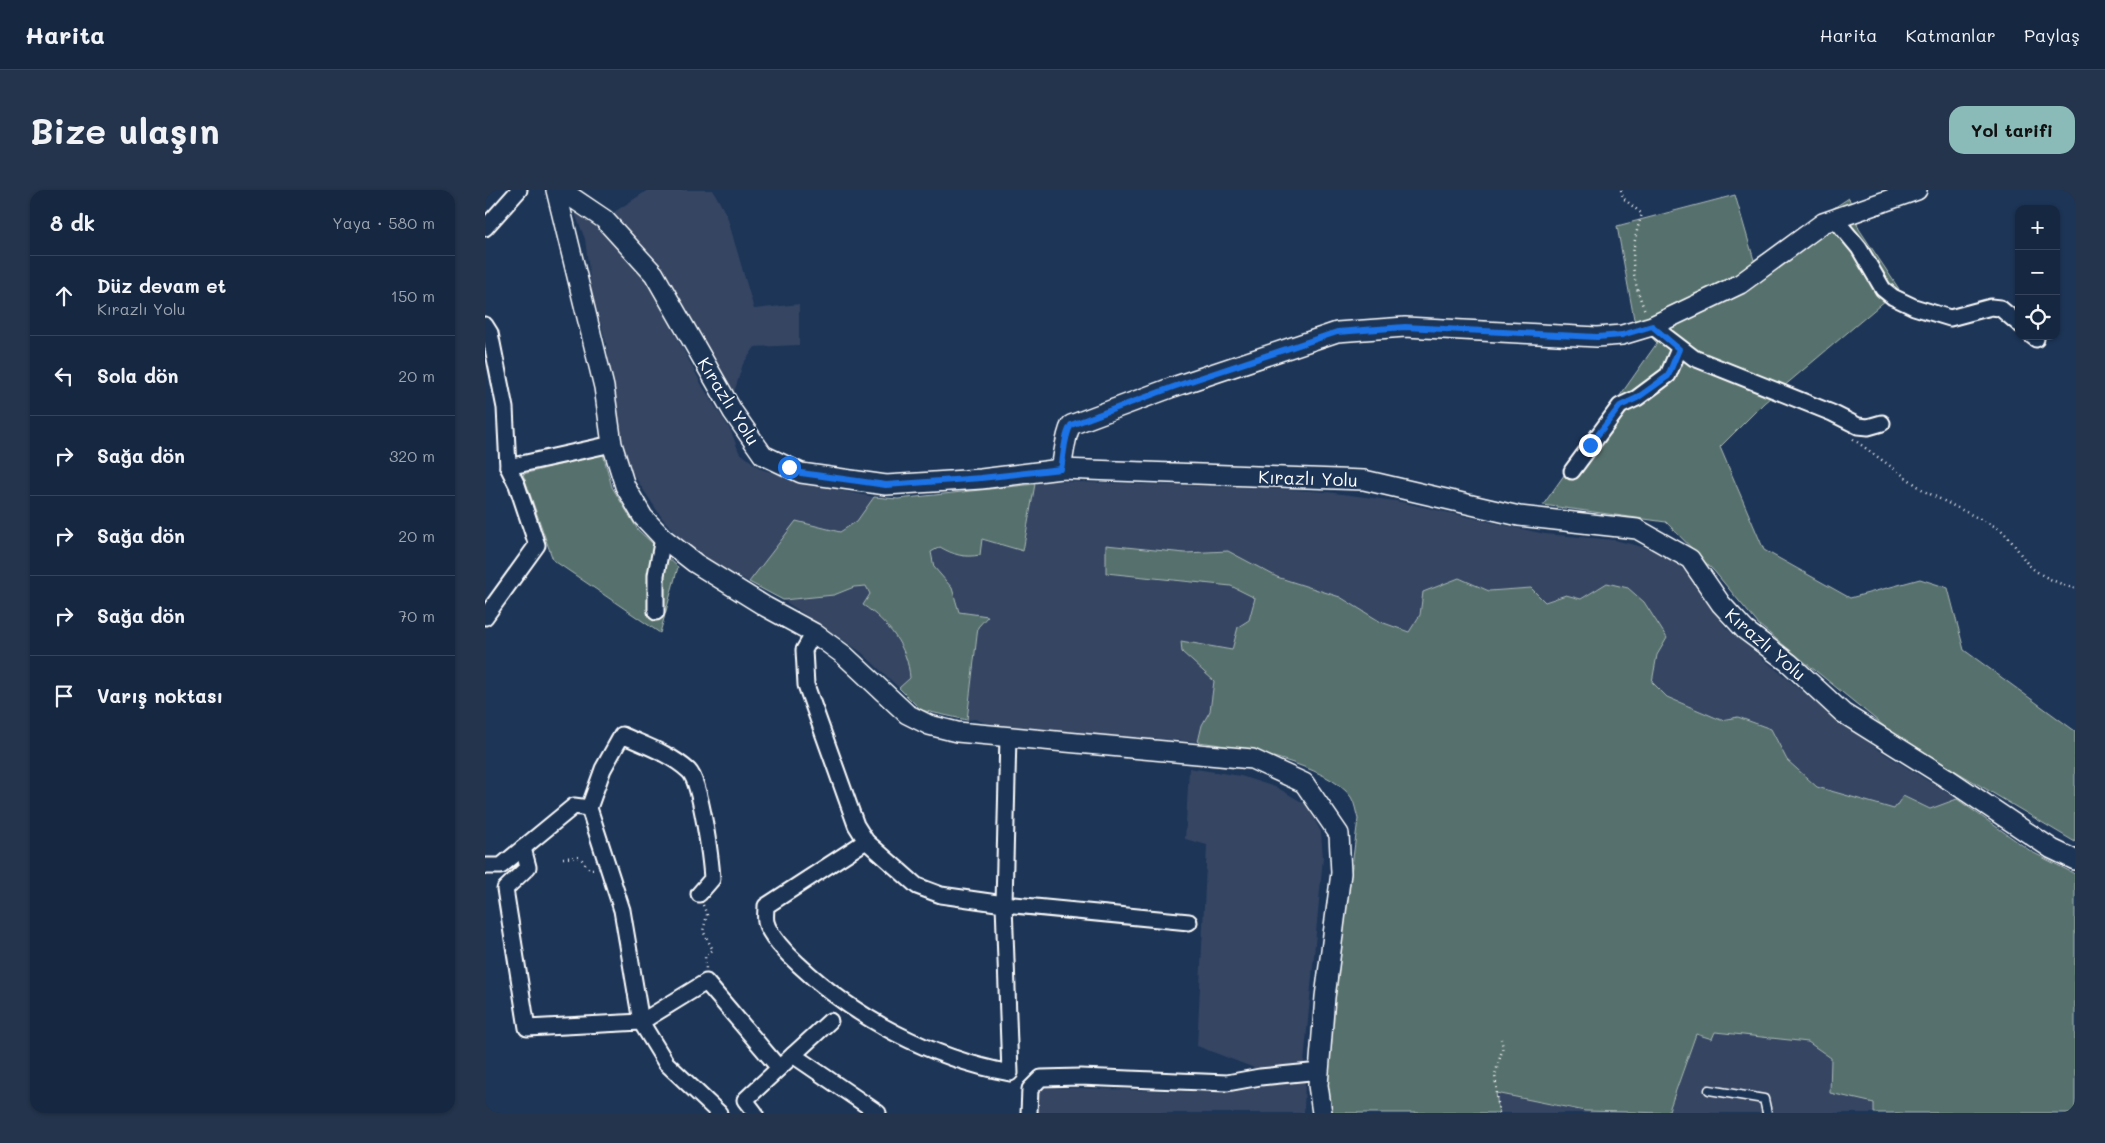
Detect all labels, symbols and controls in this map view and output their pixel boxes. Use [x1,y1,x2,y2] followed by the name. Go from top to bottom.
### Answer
[25,19,105,50] text: Harita
[1820,23,1878,47] text: Harita
[1906,23,1996,47] text: Katmanlar
[2024,23,2080,47] text: Paylaş
[1949,106,2075,154] button: Yol tarifi
[30,107,220,153] text: Bize ulaşın
[2015,205,2060,340] map controls
[2015,205,2060,250] button: +
[50,209,95,236] text: 8 dk
[332,212,435,233] text: Yaya · 580 m
[2015,250,2060,295] button: −
[97,273,226,298] text: Düz devam et
[50,282,78,310] icon: ahead
[391,285,435,306] text: 150 m
[2015,295,2060,340] button: locate
[97,298,186,319] text: Kırazlı Yolu
[692,352,766,450] street label: Kırazlı Yolu
[50,362,78,390] icon: left
[97,363,179,388] text: Sola dön
[398,365,435,386] text: 20 m
[1579,434,1602,457] route end
[50,442,78,470] icon: right
[97,443,185,468] text: Sağa dön
[389,445,435,466] text: 320 m
[778,456,801,479] route start
[1258,464,1358,492] street label: Kırazlı Yolu
[50,522,78,550] icon: right
[97,523,185,548] text: Sağa dön
[398,525,435,546] text: 20 m
[50,602,78,630] icon: right
[1721,602,1811,686] street label: Kırazlı Yolu
[97,603,185,628] text: Sağa dön
[398,605,435,626] text: 70 m
[50,682,78,710] icon: arrive
[97,683,223,708] text: Varış noktası

